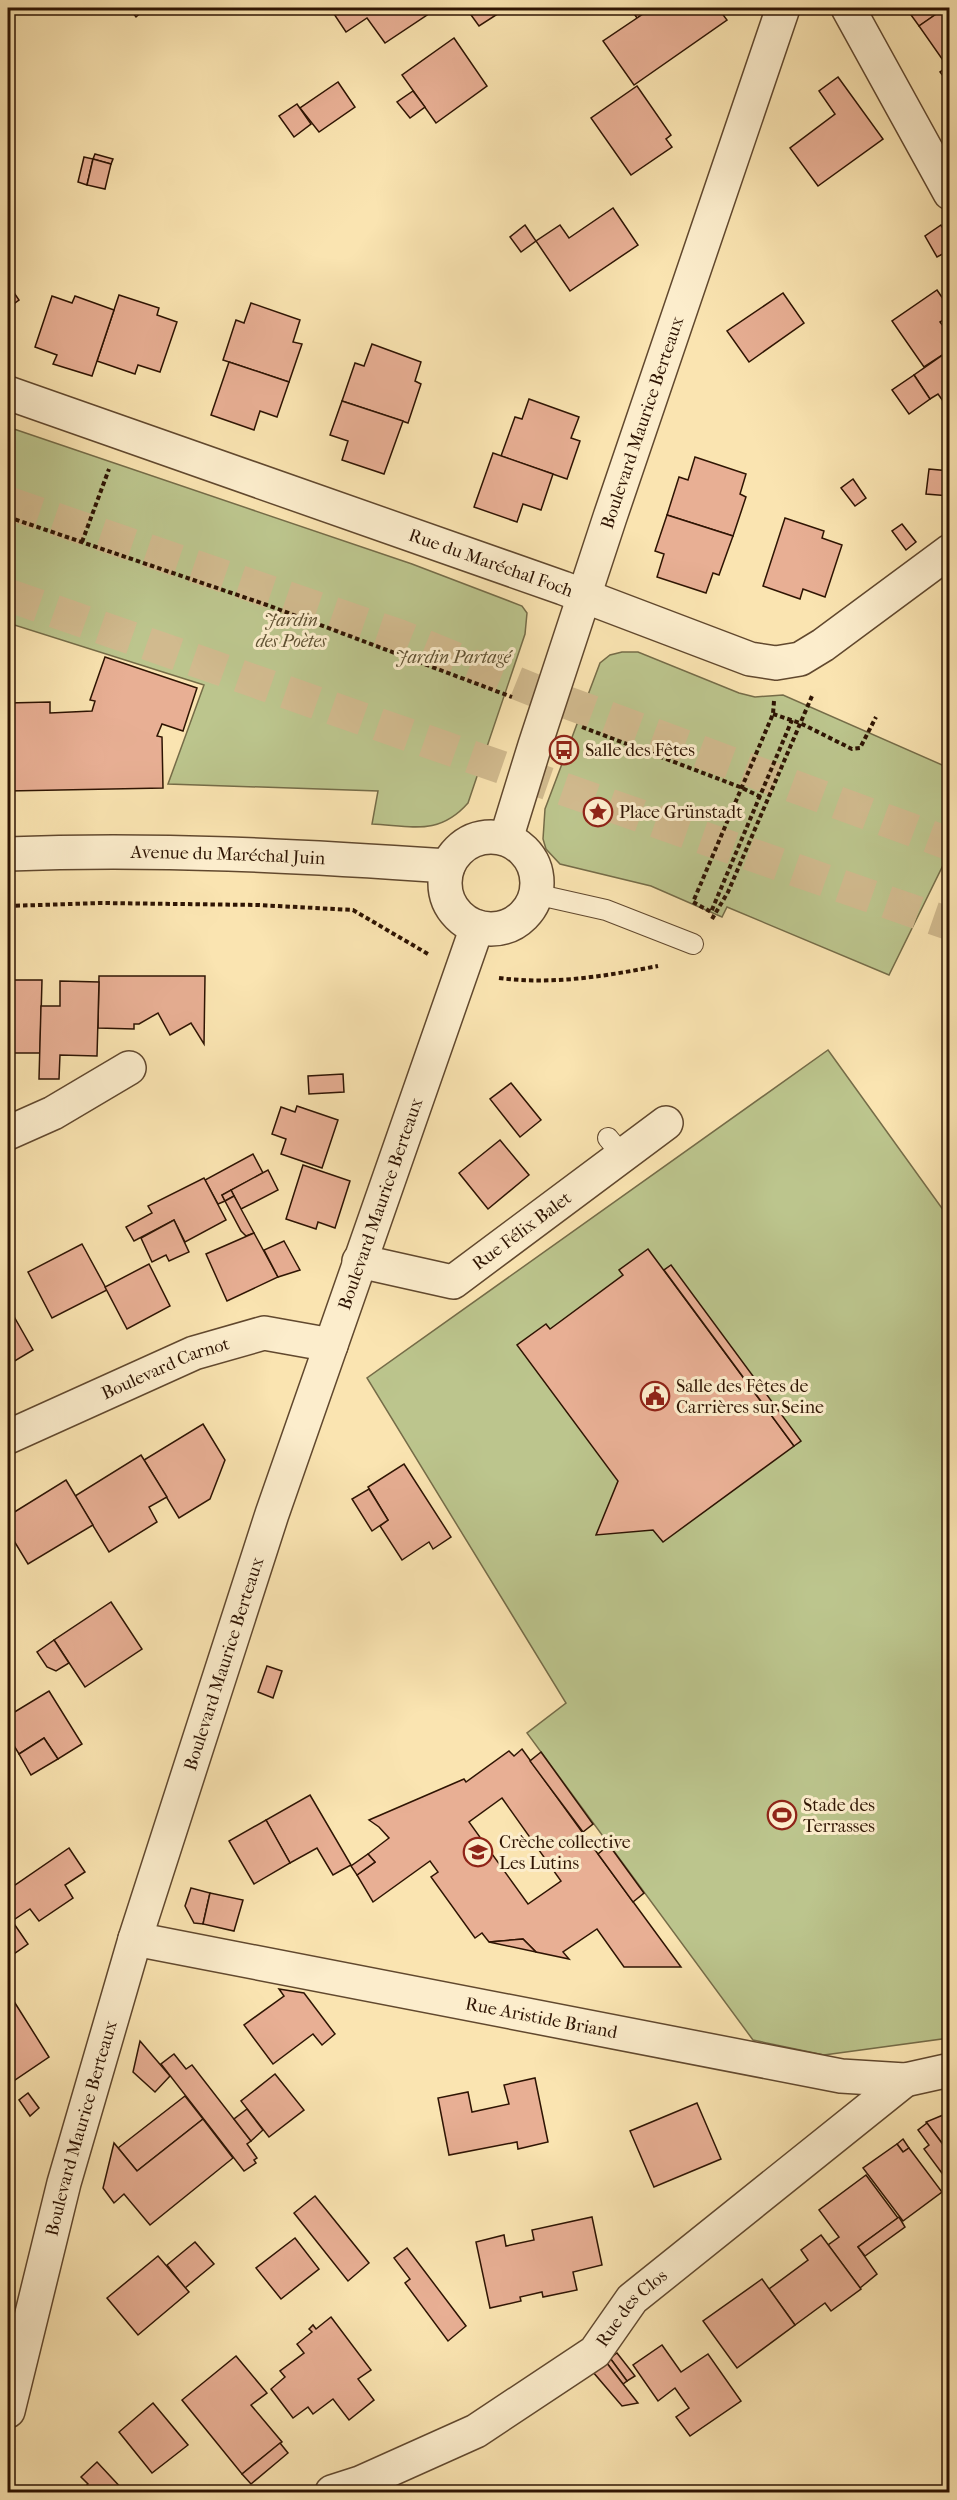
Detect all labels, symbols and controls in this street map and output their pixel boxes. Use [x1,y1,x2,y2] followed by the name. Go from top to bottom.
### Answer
[597,313,689,532] street label: Boulevard Maurice Berteaux
[406,525,576,602] street label: Rue du Maréchal Foch
[256,610,327,652] park label: Jardin des Poètes
[395,647,514,668] park label: Jardin Partagé
[548,734,580,766] bus stop icon: Salle des Fêtes
[585,740,695,761] place label: Salle des Fêtes
[582,796,614,828] place icon: Place Grünstadt
[619,802,743,823] place label: Place Grünstadt
[130,842,326,869] street label: Avenue du Maréchal Juin
[334,1095,428,1313] street label: Boulevard Maurice Berteaux
[468,1187,576,1275] street label: Rue Félix Balet
[98,1333,232,1404] street label: Boulevard Carnot
[676,1376,824,1418] place label: Salle des Fêtes de Carrières sur Seine
[639,1380,671,1412] public building icon: Salle des Fêtes de Carrières sur Seine
[180,1554,269,1773] street label: Boulevard Maurice Berteaux
[803,1795,875,1837] place label: Stade des Terrasses
[766,1799,798,1831] sports icon: Stade des Terrasses
[499,1832,631,1874] place label: Crèche collective Les Lutins
[462,1836,494,1868] school or university icon: Crèche collective Les Lutins
[464,1993,619,2043] street label: Rue Aristide Briand
[41,2018,122,2238] street label: Boulevard Maurice Berteaux
[592,2265,672,2351] street label: Rue des Clos

